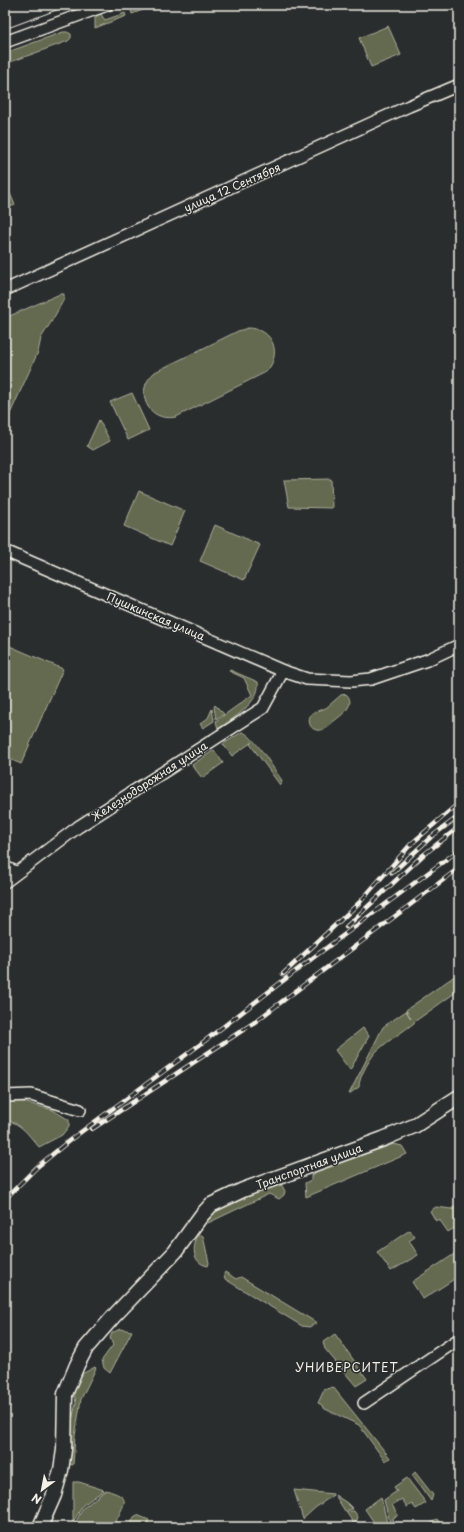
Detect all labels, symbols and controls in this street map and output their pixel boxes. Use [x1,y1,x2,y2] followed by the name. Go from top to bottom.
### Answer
[181,158,283,216] street label: улица 12 Сентября
[104,588,208,644] street label: Пушкинская улица
[87,737,211,825] street label: Железнодорожная улица
[254,1139,365,1193] street label: Транспортная улица
[295,1358,399,1376] district label: УНИВЕРСИТЕТ
[22,1470,62,1510] north arrow
[28,1489,45,1508] text: N

